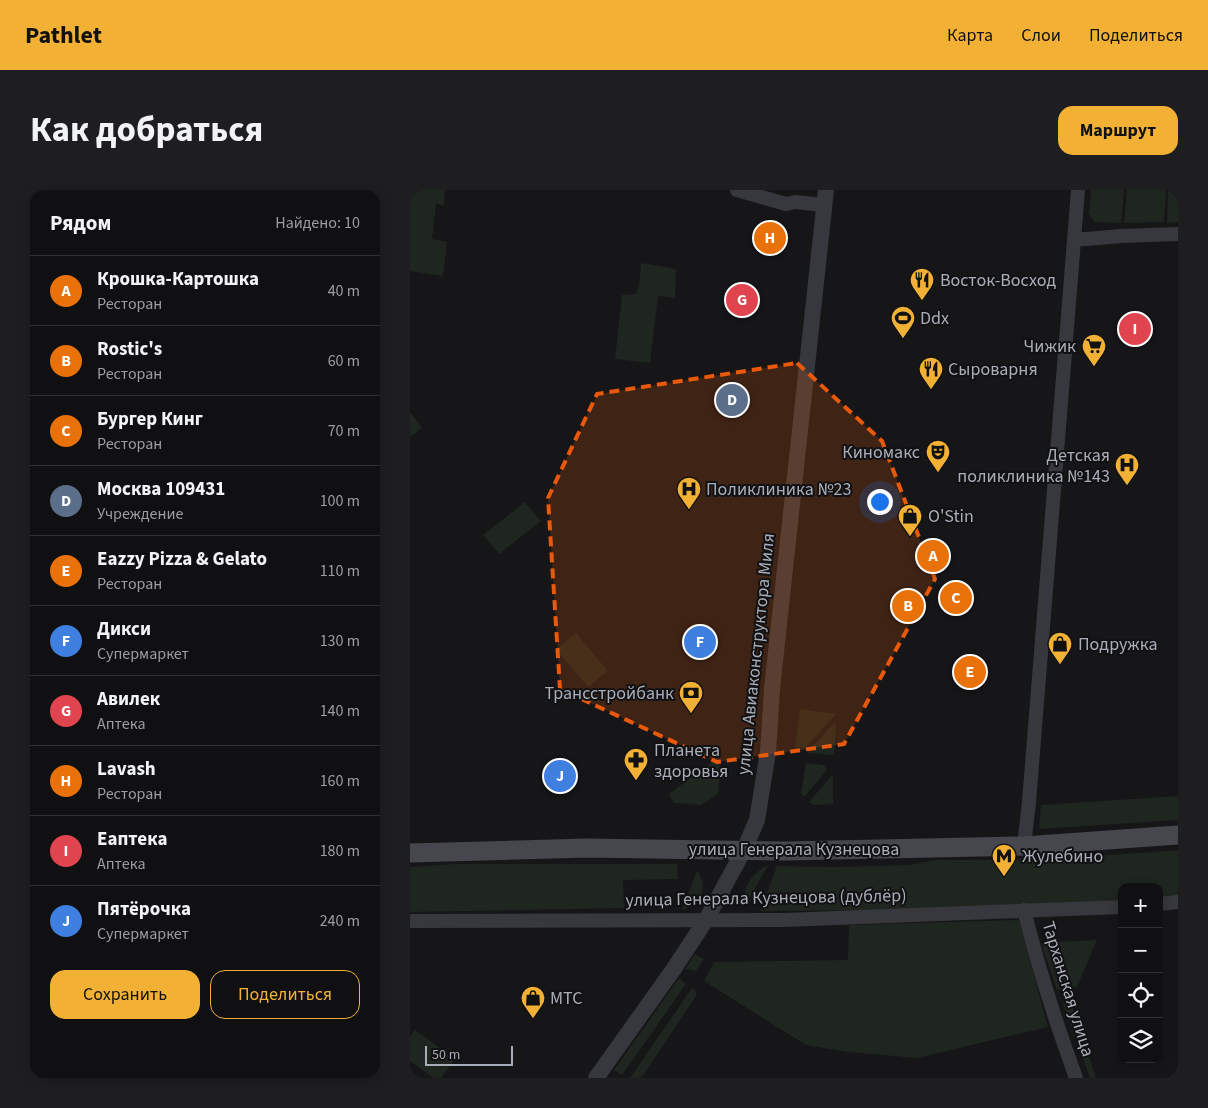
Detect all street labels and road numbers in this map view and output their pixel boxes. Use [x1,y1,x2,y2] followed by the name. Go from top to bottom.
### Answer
[731,532,781,776] street label: улица Авиаконструктора Миля
[689,837,899,862] street label: улица Генерала Кузнецова
[625,883,907,913] street label: улица Генерала Кузнецова (дублёр)
[1036,918,1100,1060] street label: Тарханская улица

